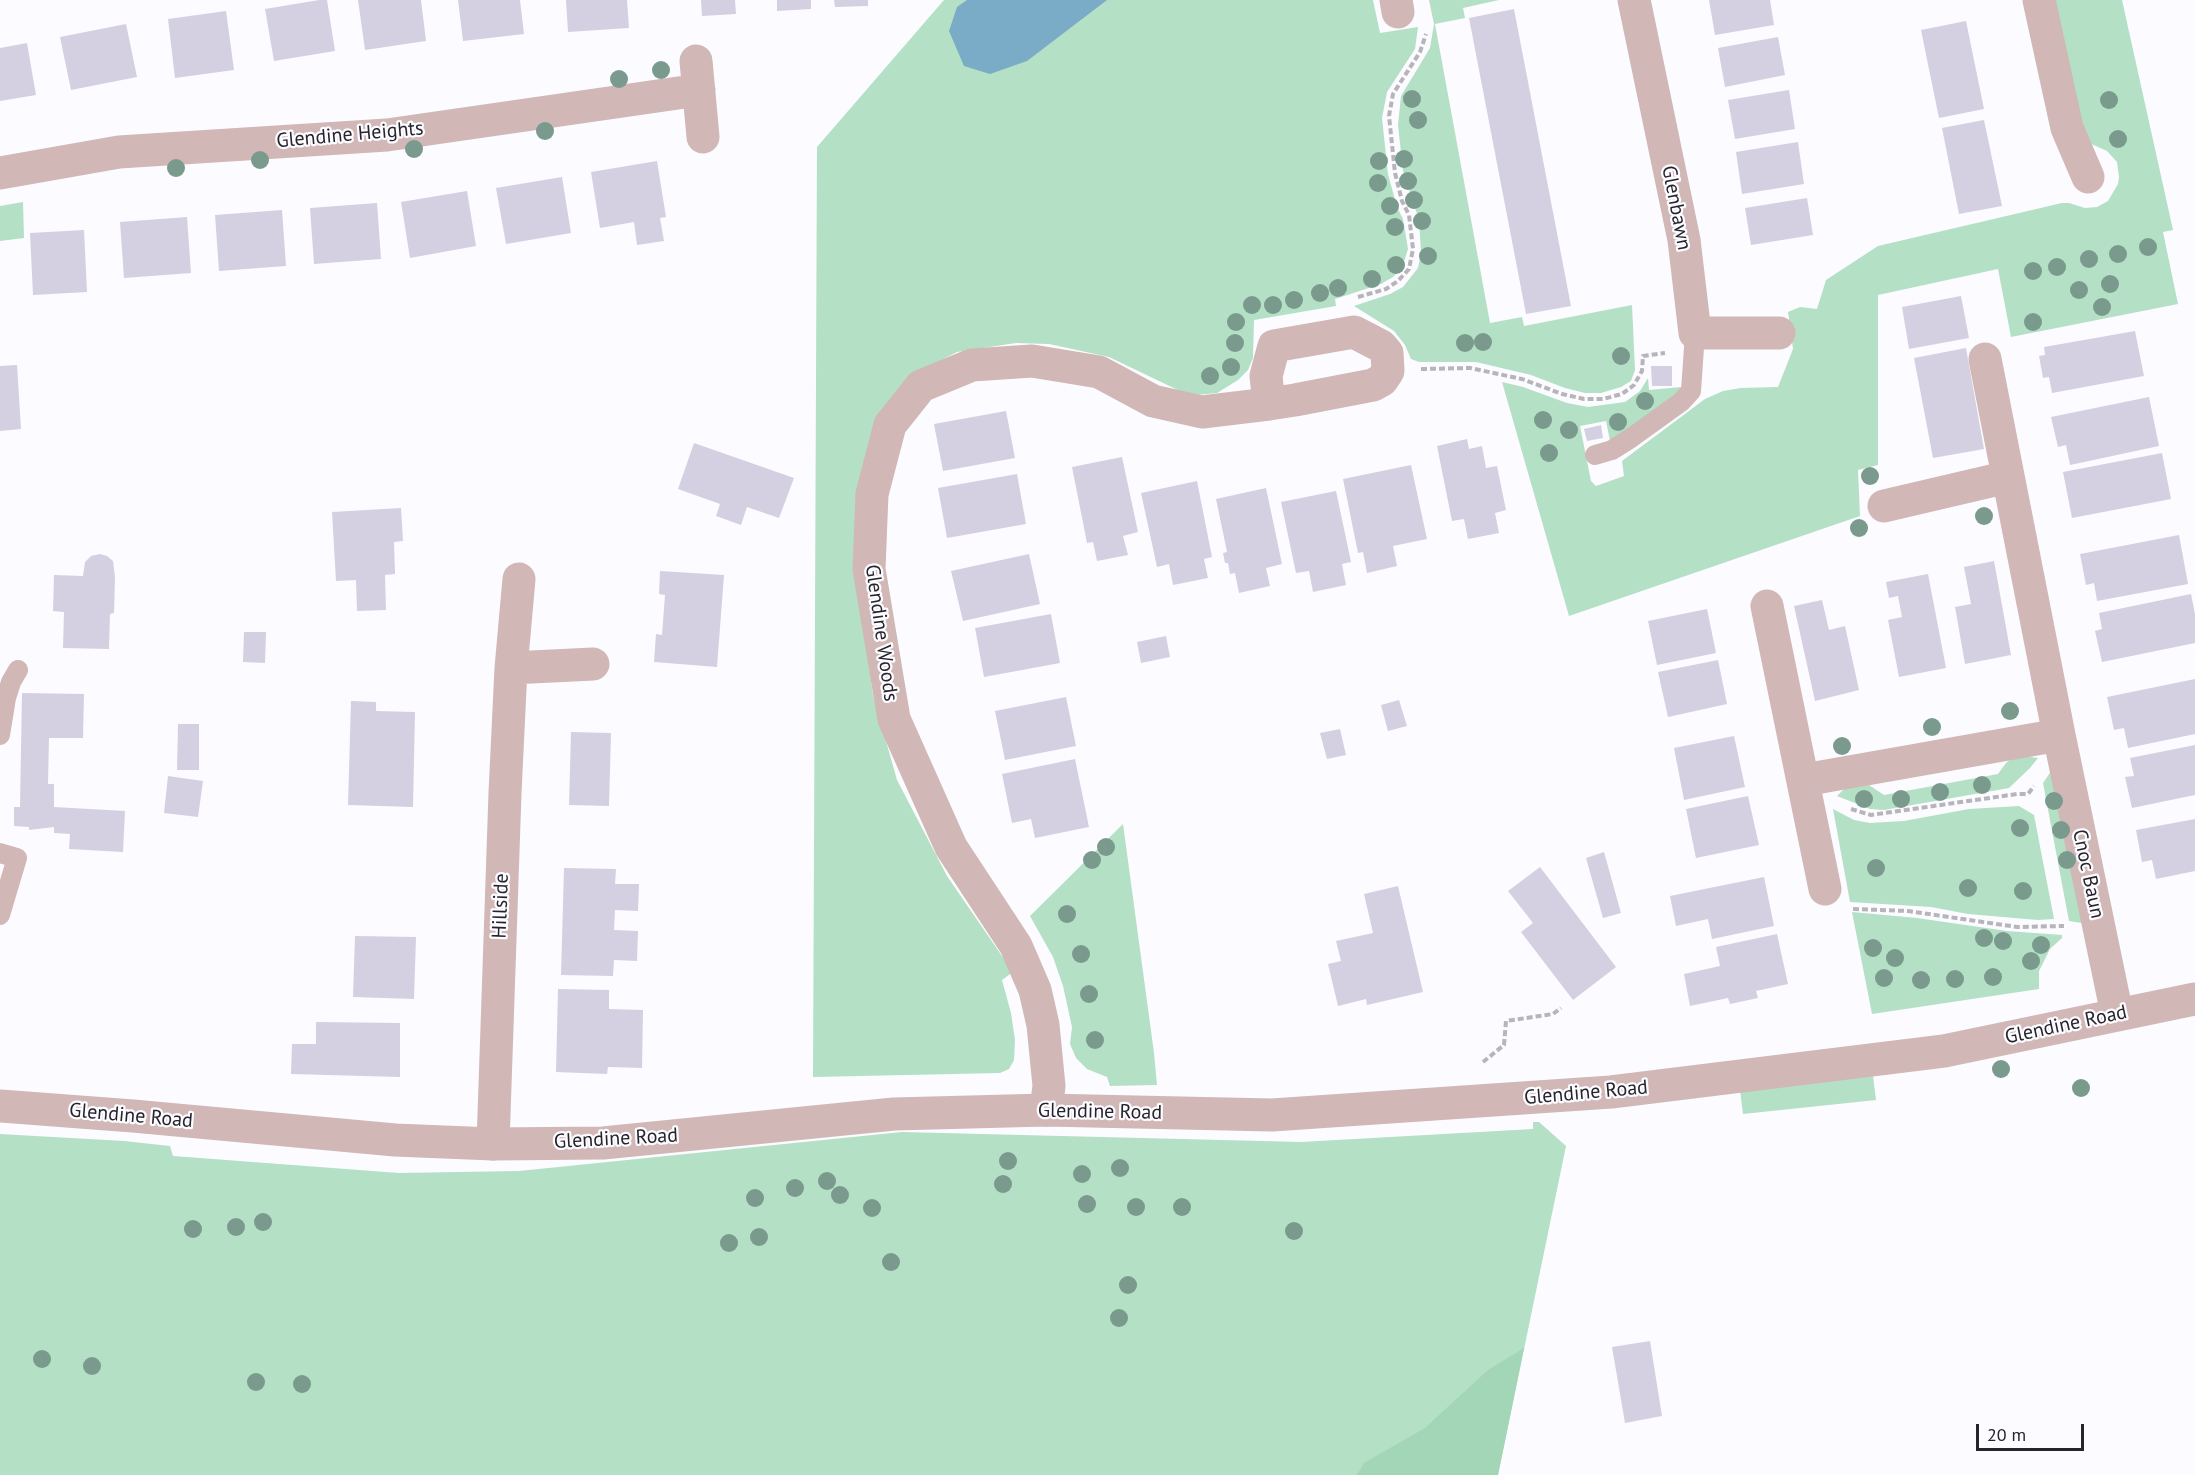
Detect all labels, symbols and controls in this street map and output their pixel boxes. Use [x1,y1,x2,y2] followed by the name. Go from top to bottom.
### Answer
[275,117,425,153] street label: Glendine Heights
[1656,164,1696,252] street label: Glenbawn
[860,563,902,703] street label: Glendine Woods
[2067,827,2109,921] street label: Cnoc Baun
[488,873,514,939] street label: Hillside
[2003,1000,2129,1050] street label: Glendine Road
[1523,1076,1649,1110] street label: Glendine Road
[68,1099,194,1133] street label: Glendine Road
[1038,1099,1162,1125] street label: Glendine Road
[553,1124,679,1154] street label: Glendine Road
[1979,1412,2087,1450] scale bar
[1987,1423,2026,1446] text: 20 m

